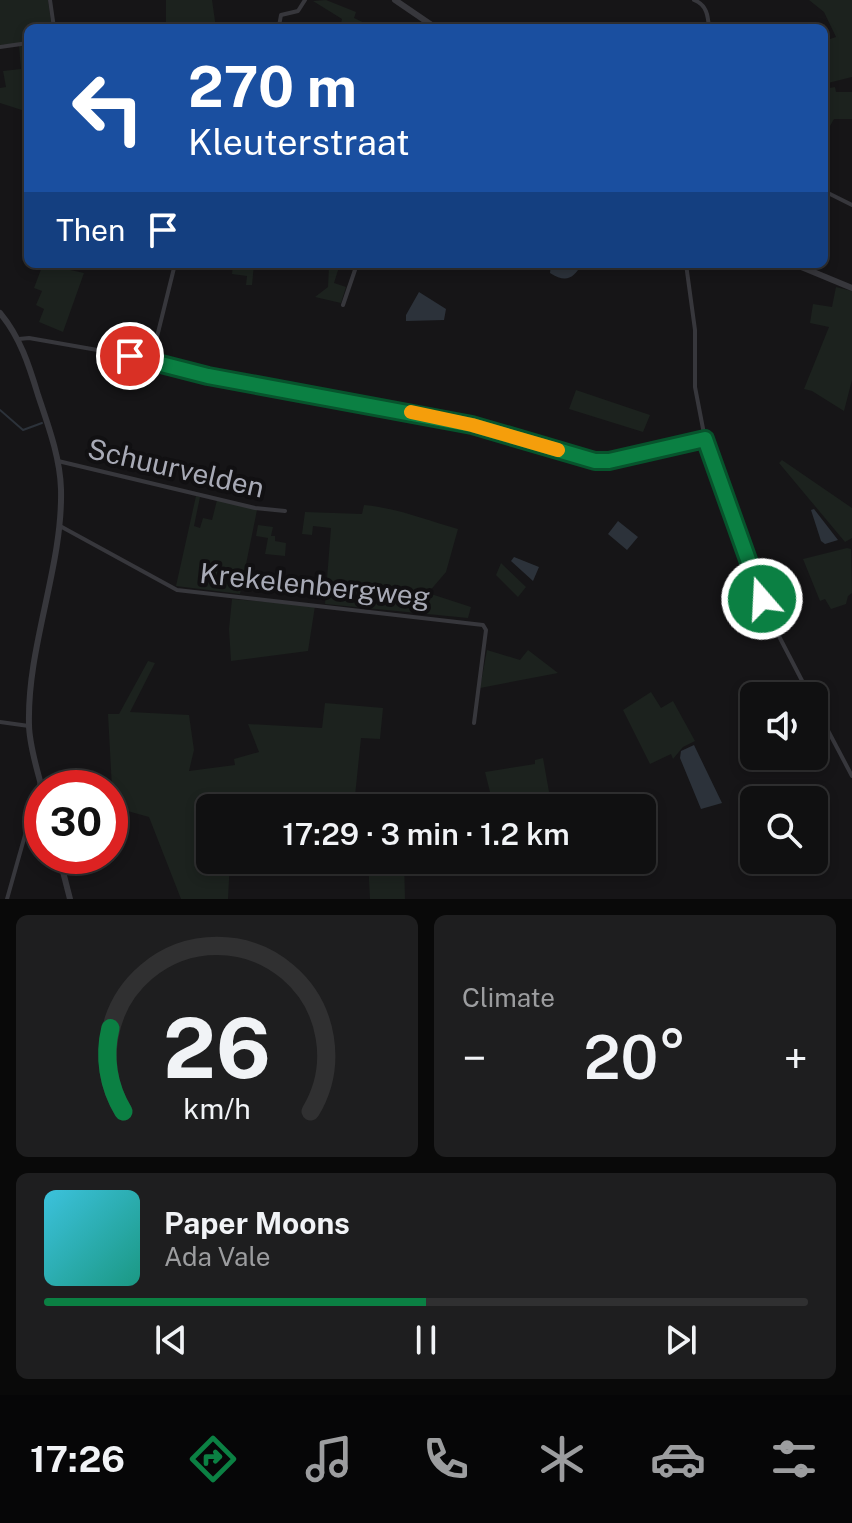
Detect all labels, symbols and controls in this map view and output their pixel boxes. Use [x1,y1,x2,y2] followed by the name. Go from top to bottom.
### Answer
[188,54,357,120] text: 270 m
[56,56,160,160] icon: left
[188,121,410,163] text: Kleuterstraat
[141,208,185,252] icon: arrive
[56,212,125,248] text: Then
[96,322,164,390] pin
[108,334,152,378] icon: arrive
[85,431,268,504] street label: Schuurvelden
[198,556,432,613] street label: Krekelenbergweg
[720,557,804,641] position arrow
[740,682,828,874] map controls
[740,682,828,770] button: sound
[24,770,128,874] speed limit sign: 30
[740,786,828,874] button: search
[282,816,570,852] text: 17:29 · 3 min · 1.2 km
[462,982,555,1013] text: Climate
[163,999,271,1097] text: 26
[584,1022,686,1093] text: 20°
[462,1032,486,1084] text: −
[784,1032,808,1084] text: +
[183,1092,251,1125] text: km/h
[164,1205,350,1241] text: Paper Moons
[164,1241,270,1272] text: Ada Vale
[149,1318,193,1362] icon: previous
[404,1318,448,1362] icon: pause
[659,1318,703,1362] icon: next
[185,1431,241,1487] icon: directions
[301,1431,357,1487] icon: music
[418,1431,474,1487] icon: phone
[534,1431,590,1487] icon: climate
[650,1431,706,1487] icon: car
[766,1431,822,1487] icon: filters
[30,1438,125,1480] text: 17:26

